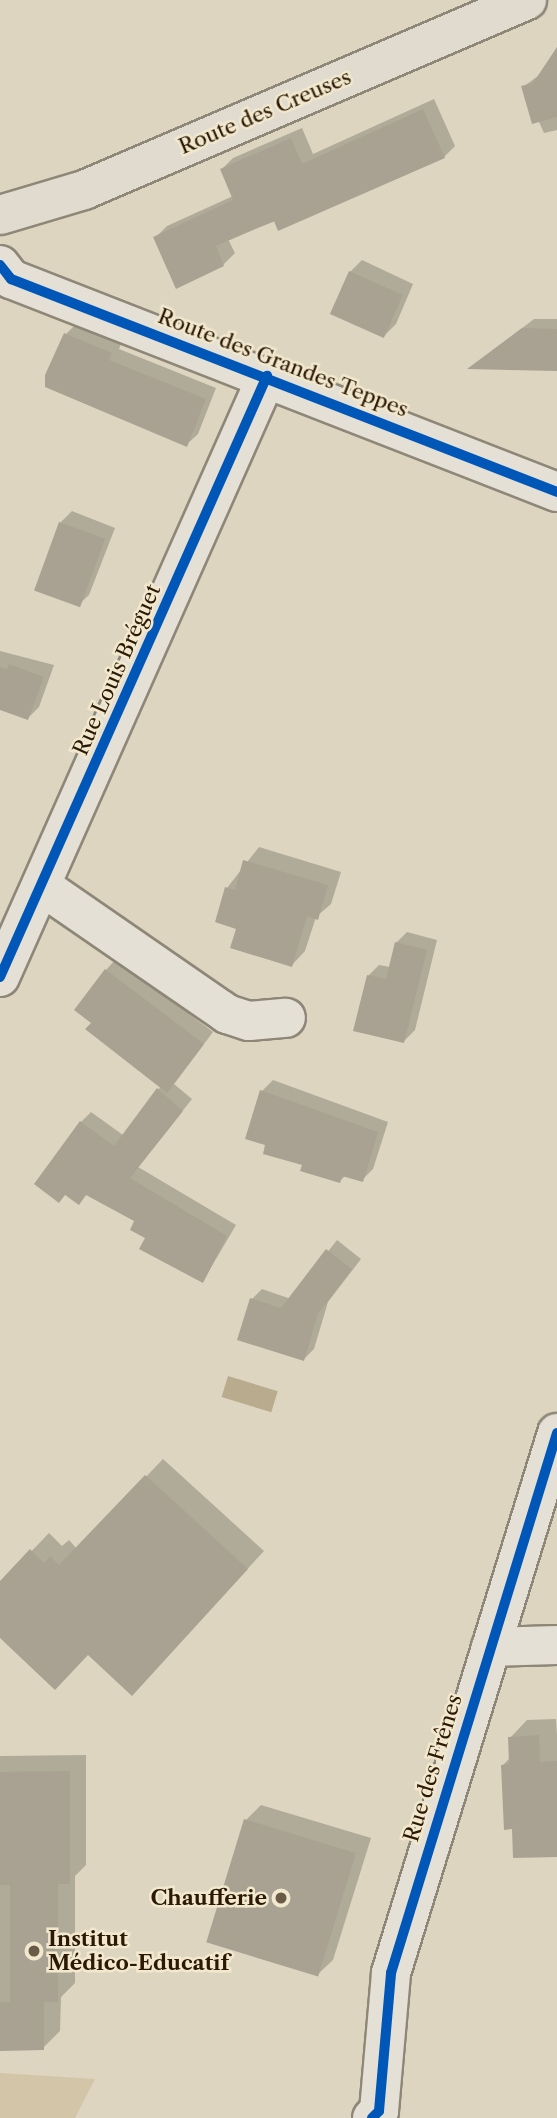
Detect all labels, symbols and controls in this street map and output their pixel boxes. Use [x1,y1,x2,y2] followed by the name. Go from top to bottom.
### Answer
[175,64,355,160] street label: Route des Creuses
[154,303,412,423] street label: Route des Grandes Teppes
[68,581,166,759] street label: Rue Louis Bréguet
[399,1691,467,1845] street label: Rue des Frênes
[150,1885,267,1911] place label: Chaufferie
[273,1890,289,1906] marker: Chaufferie
[48,1926,229,1976] place label: Institut Médico-Educatif
[26,1943,42,1959] marker: Institut Médico-Educatif

